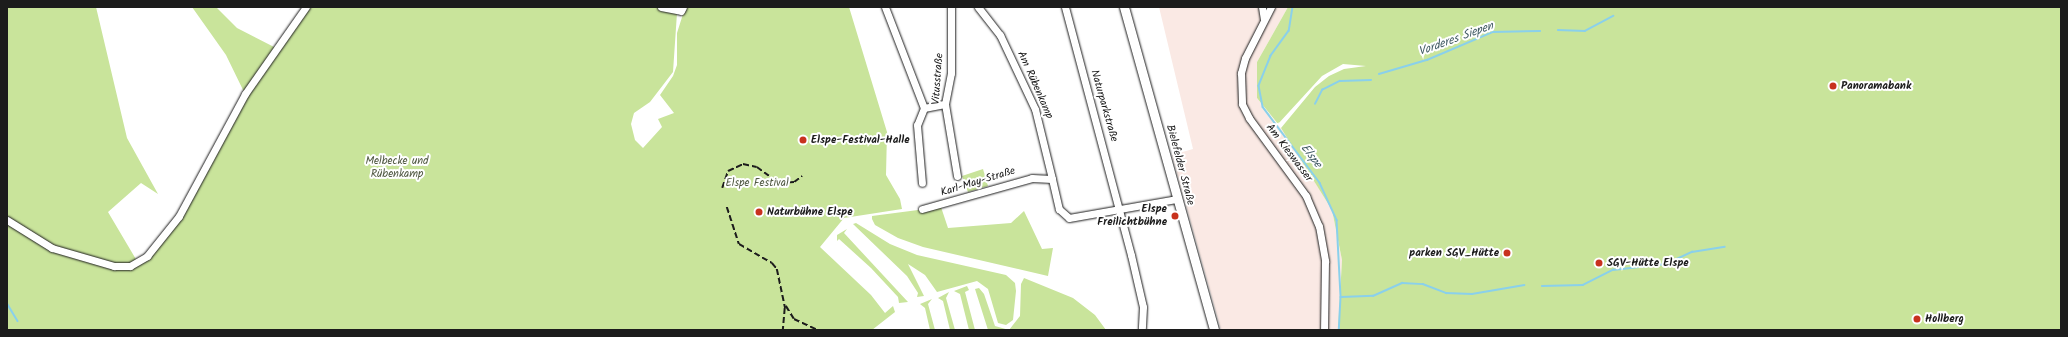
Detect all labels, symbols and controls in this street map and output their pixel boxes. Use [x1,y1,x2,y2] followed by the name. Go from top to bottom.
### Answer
[1417,19,1495,59] water label: Vorderes Siepen
[1014,49,1056,121] street label: Am Rübenkamp
[930,53,946,105] street label: Vitusstraße
[1087,69,1121,143] street label: Naturparkstraße
[1841,79,1911,93] place label: Panoramabank
[1828,81,1838,91] marker: Panoramabank
[1263,121,1315,185] street label: Am Kieswasser
[1163,123,1197,207] street label: Bielefelder Straße
[811,133,910,147] place label: Elspe-Festival-Halle
[798,135,808,145] marker: Elspe-Festival-Halle
[1297,141,1325,171] water label: Elspe
[365,155,429,181] park label: Melbecke und Rübenkamp
[939,164,1017,200] street label: Karl-May-Straße
[725,176,789,190] park label: Elspe Festival
[1097,203,1167,229] place label: Elspe Freilichtbühne
[767,205,853,219] place label: Naturbühne Elspe
[754,207,764,217] marker: Naturbühne Elspe
[1170,211,1180,221] marker: Elspe Freilichtbühne
[1409,246,1499,260] place label: parken SGV_Hütte
[1502,248,1512,258] marker: parken SGV_Hütte
[1607,256,1689,270] place label: SGV-Hütte Elspe
[1594,258,1604,268] marker: SGV-Hütte Elspe
[1925,312,1964,326] place label: Hollberg
[1912,314,1922,324] marker: Hollberg

